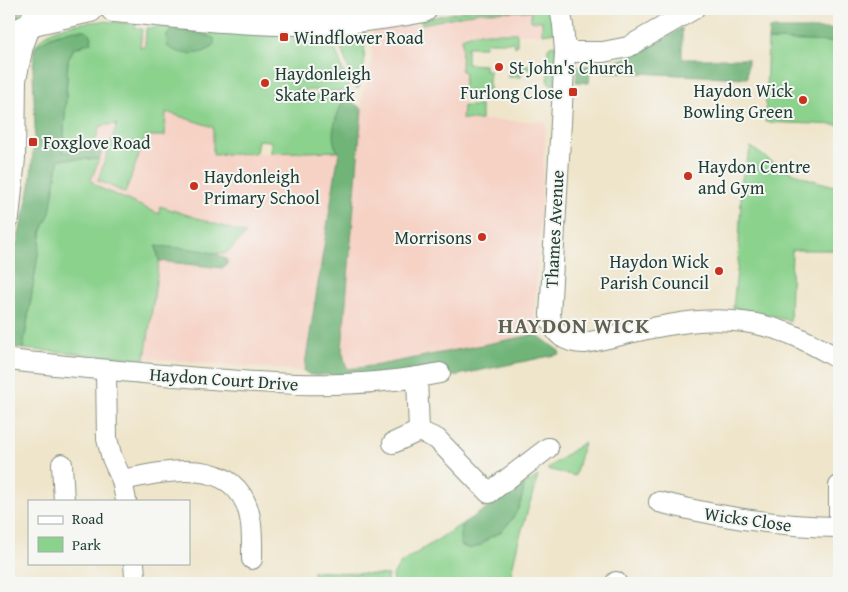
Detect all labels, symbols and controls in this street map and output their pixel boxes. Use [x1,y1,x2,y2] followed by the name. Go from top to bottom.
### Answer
[294,24,424,51] place label: Windflower Road
[278,31,290,43] marker: Windflower Road
[509,54,634,81] place label: St John's Church
[275,60,371,108] place label: Haydonleigh Skate Park
[493,61,505,73] marker: St John's Church
[259,77,271,89] marker: Haydonleigh Skate Park
[683,77,794,125] place label: Haydon Wick Bowling Green
[460,79,563,106] place label: Furlong Close
[567,86,579,98] marker: Furlong Close
[797,94,809,106] marker: Haydon Wick Bowling Green
[43,129,151,156] place label: Foxglove Road
[27,136,39,148] marker: Foxglove Road
[698,153,811,201] place label: Haydon Centre and Gym
[204,163,320,211] place label: Haydonleigh Primary School
[537,169,571,289] street label: Thames Avenue
[682,170,694,182] marker: Haydon Centre and Gym
[188,180,200,192] marker: Haydonleigh Primary School
[395,224,472,251] place label: Morrisons
[476,231,488,243] marker: Morrisons
[600,248,710,296] place label: Haydon Wick Parish Council
[713,265,725,277] marker: Haydon Wick Parish Council
[498,309,650,341] district label: HAYDON WICK
[149,360,299,398] street label: Haydon Court Drive
[28,500,190,564] legend
[703,500,793,538] street label: Wicks Close
[72,508,103,529] text: Road
[72,534,101,555] text: Park

